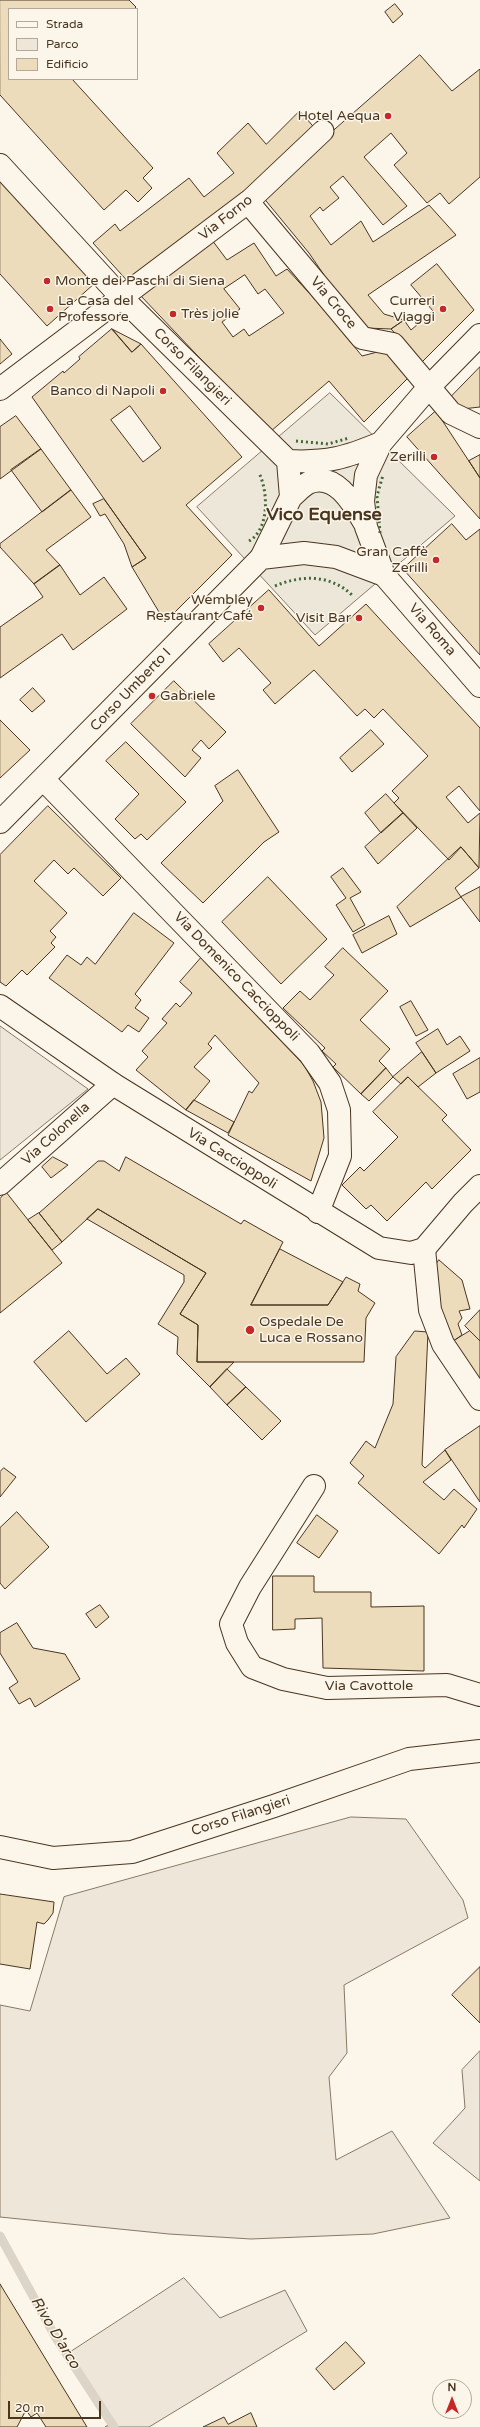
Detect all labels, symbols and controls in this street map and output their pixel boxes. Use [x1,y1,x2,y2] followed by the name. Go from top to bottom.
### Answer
[8,8,138,80] legend
[46,17,83,31] text: Strada
[46,37,79,51] text: Parco
[46,57,88,71] text: Edificio
[297,108,380,124] place label: Hotel Aequa
[383,111,393,121] marker: Hotel Aequa
[196,192,256,244] street label: Via Forno
[55,273,225,289] place label: Monte dei Paschi di Siena
[306,273,360,333] street label: Via Croce
[42,276,52,286] marker: Monte dei Paschi di Siena
[58,293,134,326] place label: La Casa del Professore
[390,293,435,326] place label: Curreri Viaggi
[45,304,55,314] marker: La Casa del Professore
[438,304,448,314] marker: Curreri Viaggi
[181,306,239,322] place label: Très jolie
[168,309,178,319] marker: Très jolie
[150,325,234,409] street label: Corso Filangieri
[50,383,155,399] place label: Banco di Napoli
[158,386,168,396] marker: Banco di Napoli
[390,449,426,465] place label: Zerilli
[429,452,439,462] marker: Zerilli
[266,504,382,526] district label: Vico Equense
[356,544,428,576] place label: Gran Caffè Zerilli
[431,555,441,565] marker: Gran Caffè Zerilli
[146,592,253,624] place label: Wembley Restaurant Café
[405,600,459,660] street label: Via Roma
[256,603,266,613] marker: Wembley Restaurant Café
[296,610,351,626] place label: Visit Bar
[354,613,364,623] marker: Visit Bar
[87,645,175,735] street label: Corso Umberto I
[160,688,215,704] place label: Gabriele
[147,691,157,701] marker: Gabriele
[170,909,302,1045] street label: Via Domenico Caccioppoli
[18,1099,94,1169] street label: Via Colonella
[184,1125,280,1193] street label: Via Caccioppoli
[259,1314,363,1346] place label: Ospedale De Luca e Rossano
[244,1324,256,1336] marker: Ospedale De Luca e Rossano
[325,1678,413,1694] street label: Via Cavottole
[189,1792,293,1840] street label: Corso Filangieri
[26,2294,84,2372] water label: Rivo D'arco
[432,2379,472,2419] north arrow
[448,2381,456,2394] text: N
[10,2393,103,2419] scale bar
[15,2401,44,2415] text: 20 m

